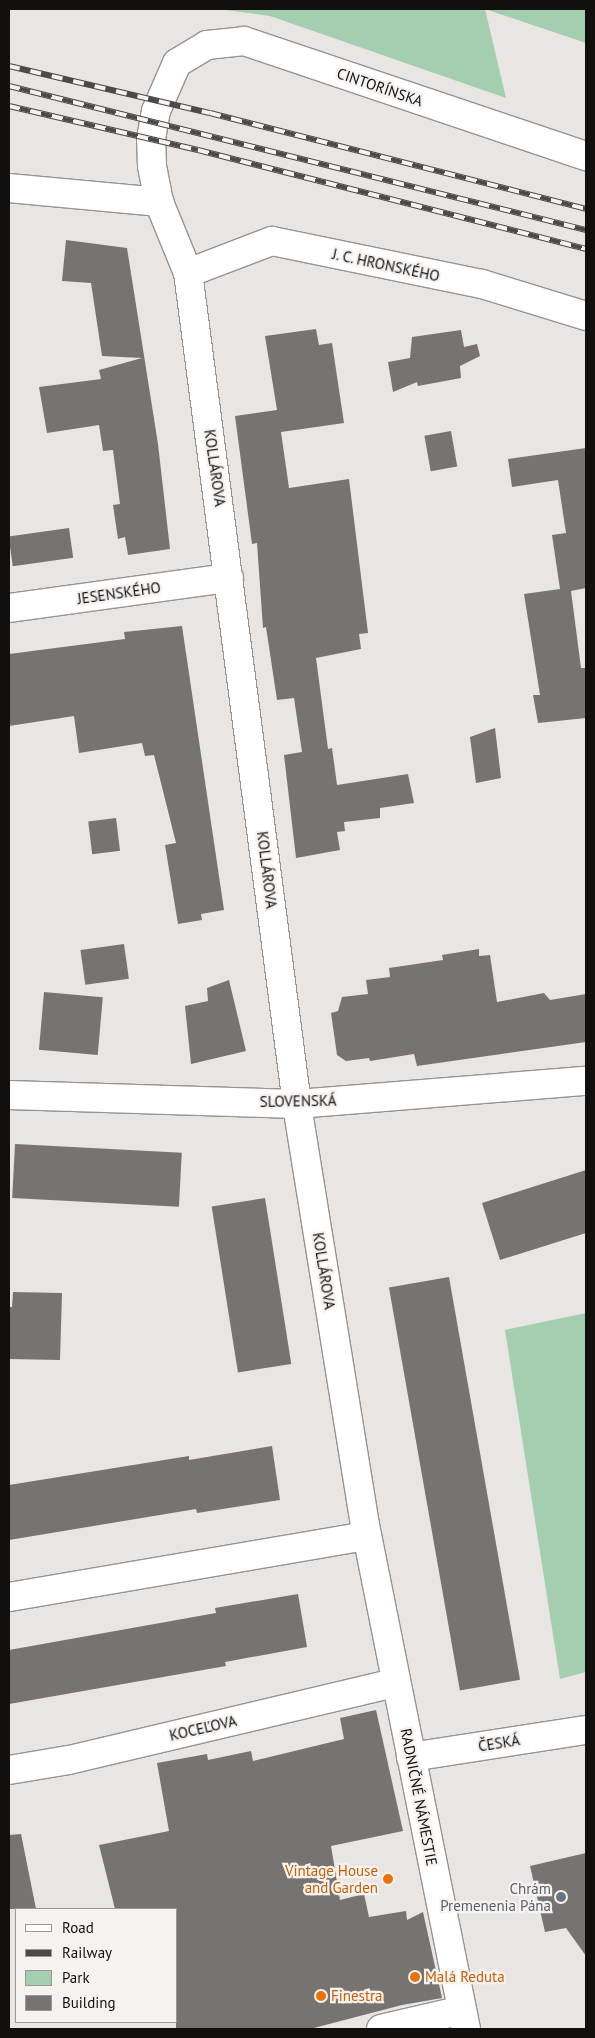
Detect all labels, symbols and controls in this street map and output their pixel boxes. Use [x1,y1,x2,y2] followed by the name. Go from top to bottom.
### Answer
[335,64,425,110] street label: CINTORÍNSKA
[330,245,442,285] street label: J. C. HRONSKÉHO
[201,428,229,508] street label: KOLLÁROVA
[76,578,162,608] street label: JESENSKÉHO
[253,830,281,910] street label: KOLLÁROVA
[260,1091,336,1111] street label: SLOVENSKÁ
[309,1231,339,1311] street label: KOLLÁROVA
[168,1712,238,1744] street label: KOCEĽOVA
[397,1727,441,1867] street label: RADNIČNÉ NÁMESTIE
[477,1731,521,1755] street label: ČESKÁ
[285,1861,378,1896] place label: Vintage House and Garden
[382,1873,394,1885] marker: Vintage House and Garden
[440,1879,551,1914] place label: Chrám Premenenia Pána
[555,1891,567,1903] marker: Chrám Premenenia Pána
[15,1908,178,2023] legend
[62,1918,94,1937] text: Road
[62,1943,112,1962] text: Railway
[62,1968,90,1987] text: Park
[425,1968,505,1986] place label: Malá Reduta
[409,1971,421,1983] marker: Malá Reduta
[331,1987,383,2005] place label: Finestra
[315,1990,327,2002] marker: Finestra
[62,1993,116,2012] text: Building

